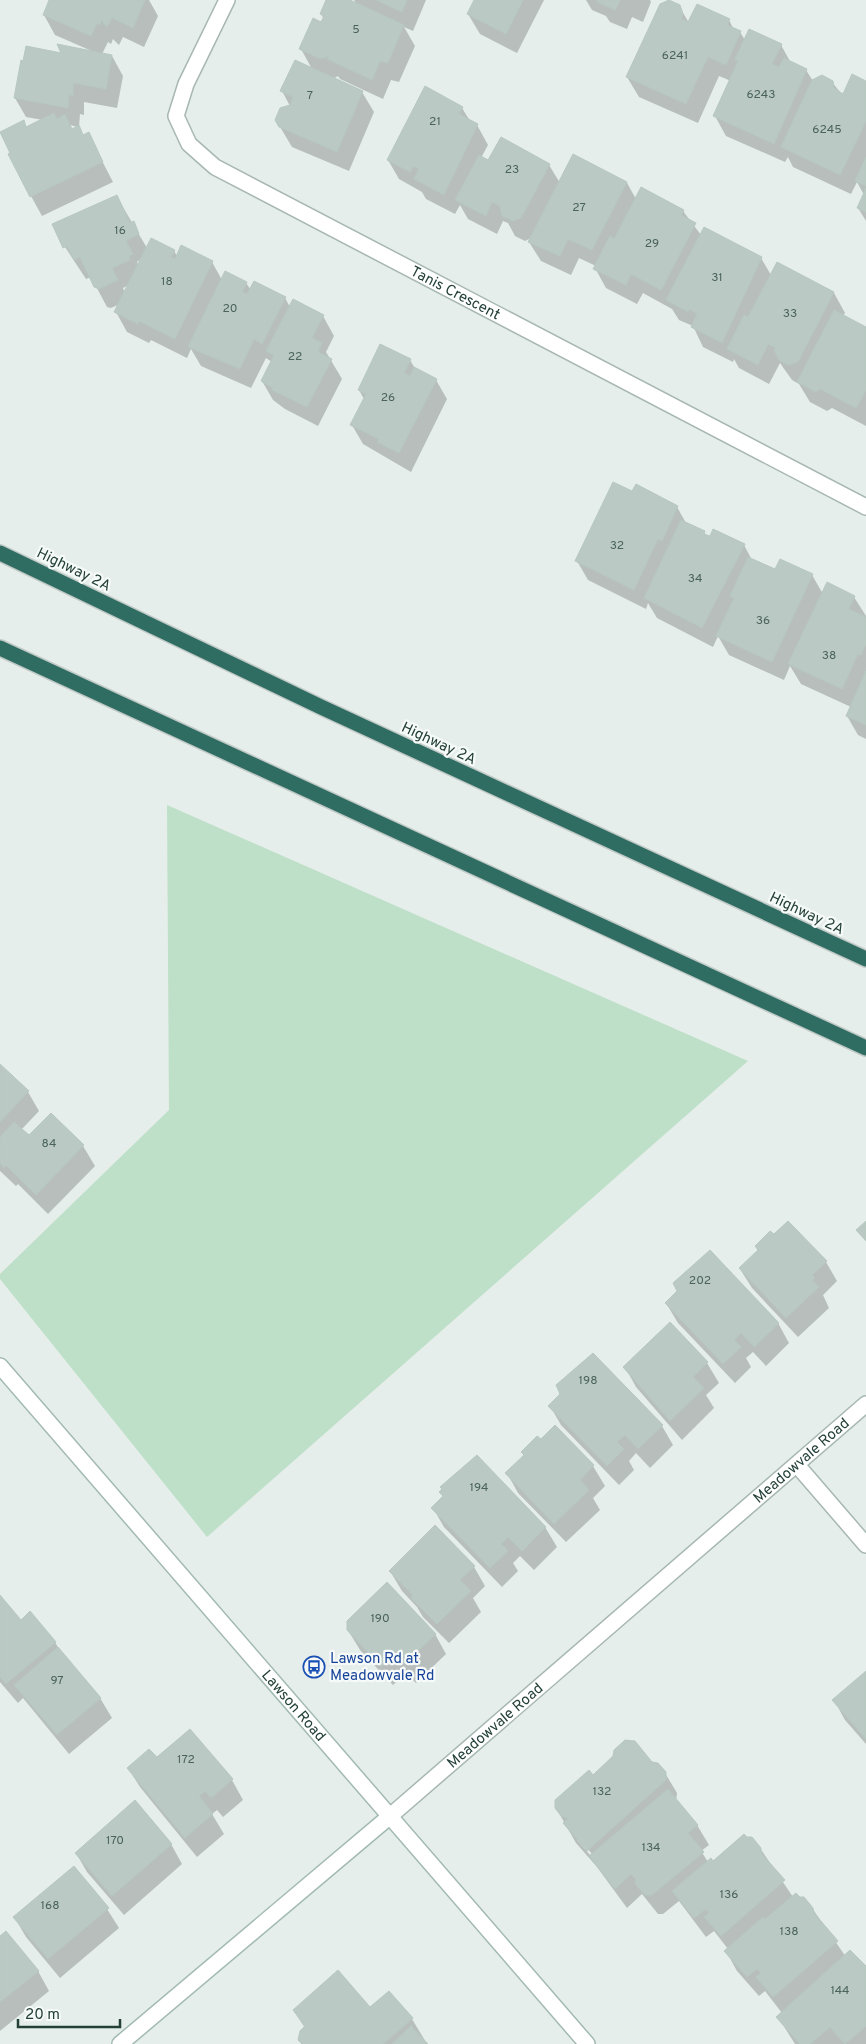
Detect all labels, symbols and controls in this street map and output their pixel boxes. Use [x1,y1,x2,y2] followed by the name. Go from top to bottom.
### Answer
[352,22,360,38] house number: 5
[662,48,688,64] house number: 6241
[746,87,776,103] house number: 6243
[307,88,313,104] house number: 7
[429,114,441,130] house number: 21
[812,122,842,138] house number: 6245
[505,162,519,178] house number: 23
[572,200,586,216] house number: 27
[114,223,126,239] house number: 16
[645,236,659,252] house number: 29
[407,263,503,325] street label: Tanis Crescent
[711,270,723,286] house number: 31
[161,274,173,290] house number: 18
[222,301,238,317] house number: 20
[783,306,797,322] house number: 33
[288,349,302,365] house number: 22
[381,390,395,406] house number: 26
[610,538,624,554] house number: 32
[33,544,114,596] street label: Highway 2A
[688,571,702,587] house number: 34
[756,613,770,629] house number: 36
[822,648,836,664] house number: 38
[398,719,479,770] street label: Highway 2A
[766,889,847,940] street label: Highway 2A
[42,1136,56,1152] house number: 84
[689,1273,711,1289] house number: 202
[579,1373,597,1389] house number: 198
[750,1415,854,1508] street label: Meadowvale Road
[469,1480,489,1496] house number: 194
[370,1611,390,1627] house number: 190
[330,1650,434,1686] place label: Lawson Rd at Meadowvale Rd
[302,1655,326,1679] bus stop icon: Lawson Rd at Meadowvale Rd
[257,1667,329,1746] street label: Lawson Road
[50,1673,64,1689] house number: 97
[444,1680,548,1773] street label: Meadowvale Road
[177,1752,195,1768] house number: 172
[593,1784,611,1800] house number: 132
[106,1833,124,1849] house number: 170
[641,1840,661,1856] house number: 134
[720,1887,738,1903] house number: 136
[41,1898,59,1914] house number: 168
[779,1924,799,1940] house number: 138
[830,1983,850,1999] house number: 144
[18,1996,120,2028] scale bar
[25,2006,60,2025] text: 20 m

